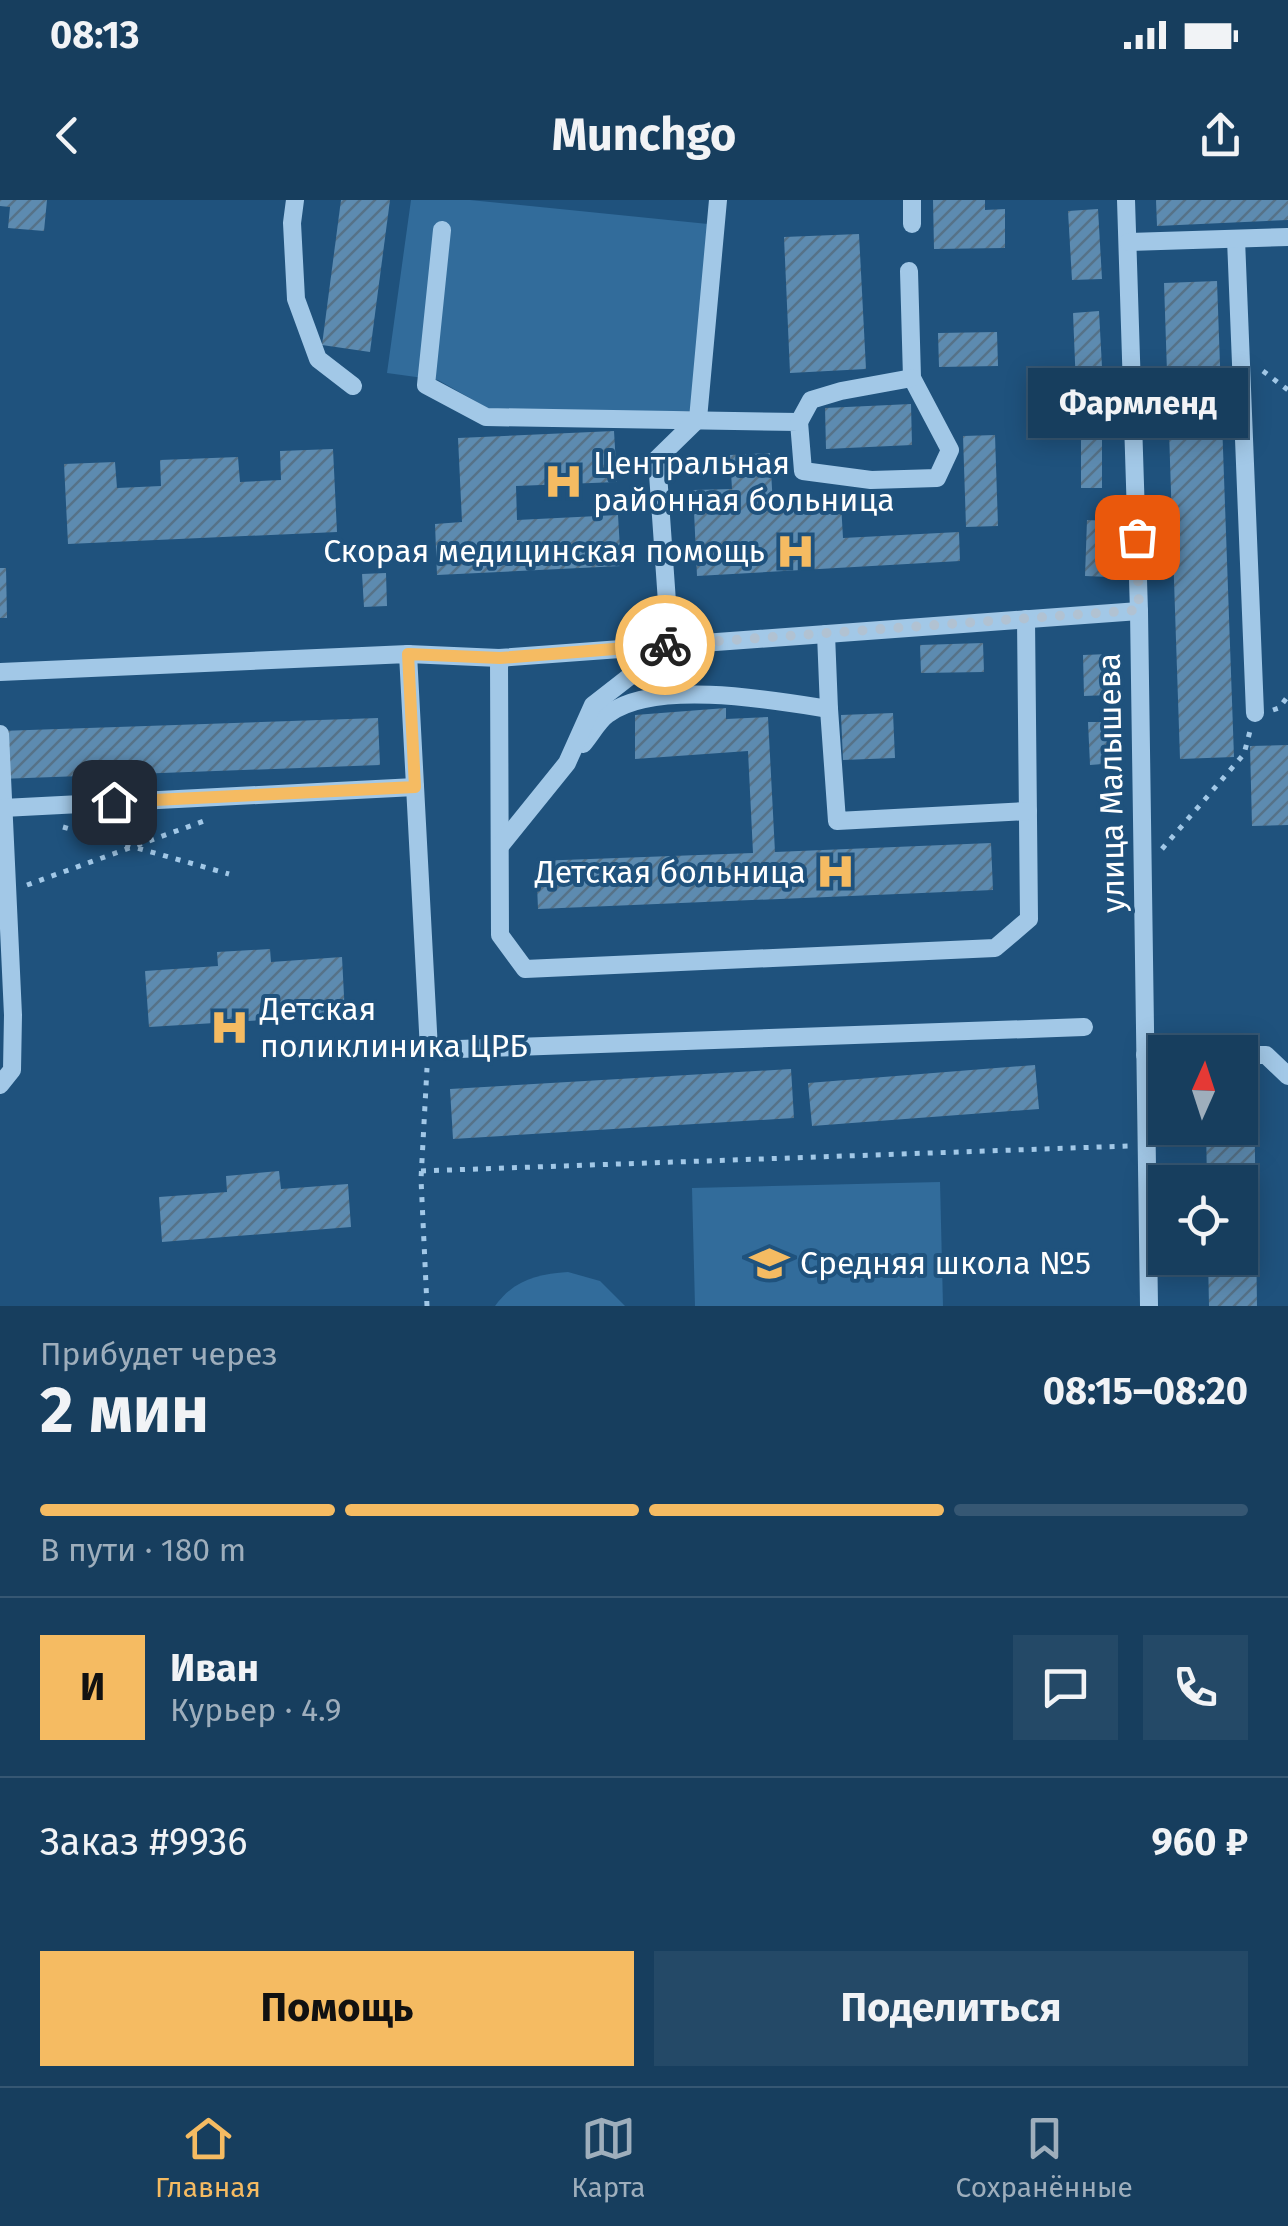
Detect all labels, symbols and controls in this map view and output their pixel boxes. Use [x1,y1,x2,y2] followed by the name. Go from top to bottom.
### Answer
[50,12,140,58] text: 08:13
[40,108,95,163] icon: back
[552,108,736,162] text: Munchgo
[1193,108,1248,163] icon: share
[1027,367,1247,437] callout: Фармленд
[1059,384,1217,422] text: Фармленд
[593,444,895,519] place label: Центральная районная больница
[542,460,584,502] hospital icon: Центральная районная больница
[1095,495,1180,580] pin
[1110,510,1165,565] icon: bag
[774,530,816,572] hospital icon: Скорая медицинская помощь
[323,532,765,570] place label: Скорая медицинская помощь
[615,595,715,695] courier
[638,618,693,673] icon: bike
[1090,653,1132,913] street label: улица Малышева
[72,760,157,845] pin
[87,775,142,830] icon: home
[815,851,857,893] hospital icon: Детская больница
[534,853,806,891] place label: Детская больница
[259,990,528,1065] place label: Детская поликлиника ЦРБ
[209,1006,251,1048] hospital icon: Детская поликлиника ЦРБ
[1148,1035,1258,1145] north arrow
[1148,1035,1258,1275] map controls
[1148,1165,1258,1275] button: locate
[749,1242,791,1284] school or university icon: Средняя школа №5
[800,1244,1091,1282] place label: Средняя школа №5
[40,1335,278,1373] text: Прибудет через
[1043,1368,1248,1414] text: 08:15–08:20
[40,1371,209,1449] text: 2 мин
[40,1531,246,1569] text: В пути · 180 m
[1013,1635,1118,1740] button: chat
[1143,1635,1248,1740] button: phone
[170,1645,259,1691] text: Иван
[80,1664,105,1710] text: И
[170,1691,342,1729] text: Курьер · 4.9
[40,1819,247,1865] text: Заказ #9936
[1151,1819,1248,1865] text: 960 ₽
[40,1951,634,2066] button: Помощь
[654,1951,1248,2066] button: Поделиться
[155,2111,261,2204] tab: Главная
[571,2111,645,2204] tab: Карта
[956,2111,1133,2204] tab: Сохранённые

